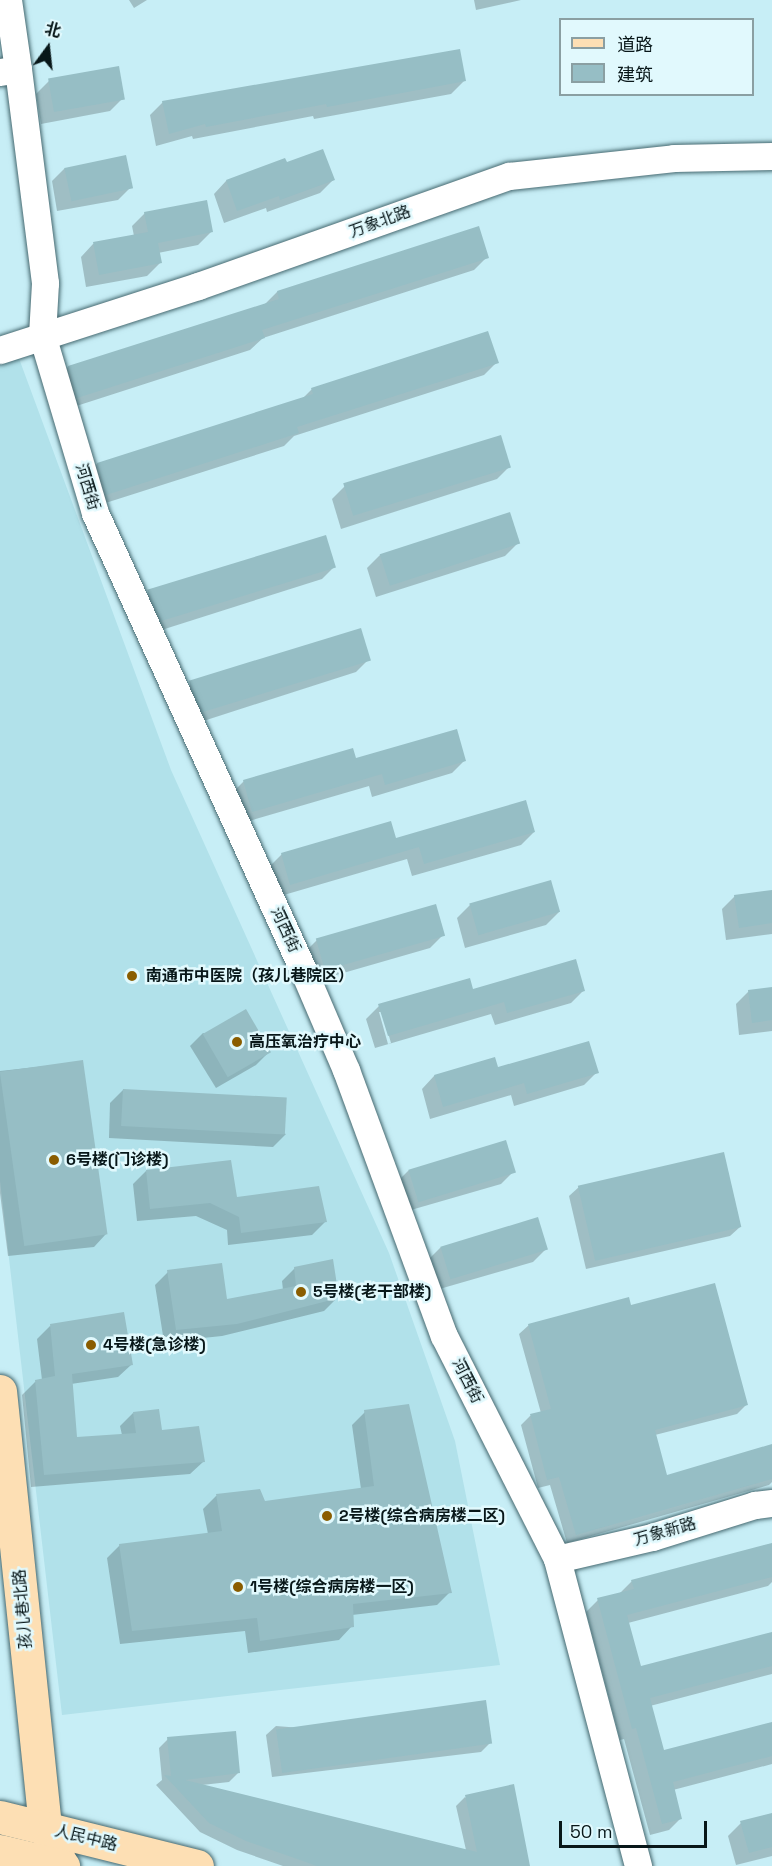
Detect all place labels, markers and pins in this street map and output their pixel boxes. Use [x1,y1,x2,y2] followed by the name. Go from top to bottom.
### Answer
[146,966,354,986] place label: 南通市中医院（孩儿巷院区）
[123,967,141,985] marker: 南通市中医院（孩儿巷院区）
[249,1032,361,1052] place label: 高压氧治疗中心
[230,1035,244,1049] marker: 高压氧治疗中心
[66,1150,168,1170] place label: 6号楼(门诊楼)
[47,1153,61,1167] marker: 6号楼(门诊楼)
[313,1282,431,1302] place label: 5号楼(老干部楼)
[294,1285,308,1299] marker: 5号楼(老干部楼)
[103,1335,206,1355] place label: 4号楼(急诊楼)
[84,1338,98,1352] marker: 4号楼(急诊楼)
[339,1506,505,1526] place label: 2号楼(综合病房楼二区)
[320,1509,334,1523] marker: 2号楼(综合病房楼二区)
[250,1577,414,1597] place label: 1号楼(综合病房楼一区)
[231,1580,245,1594] marker: 1号楼(综合病房楼一区)

